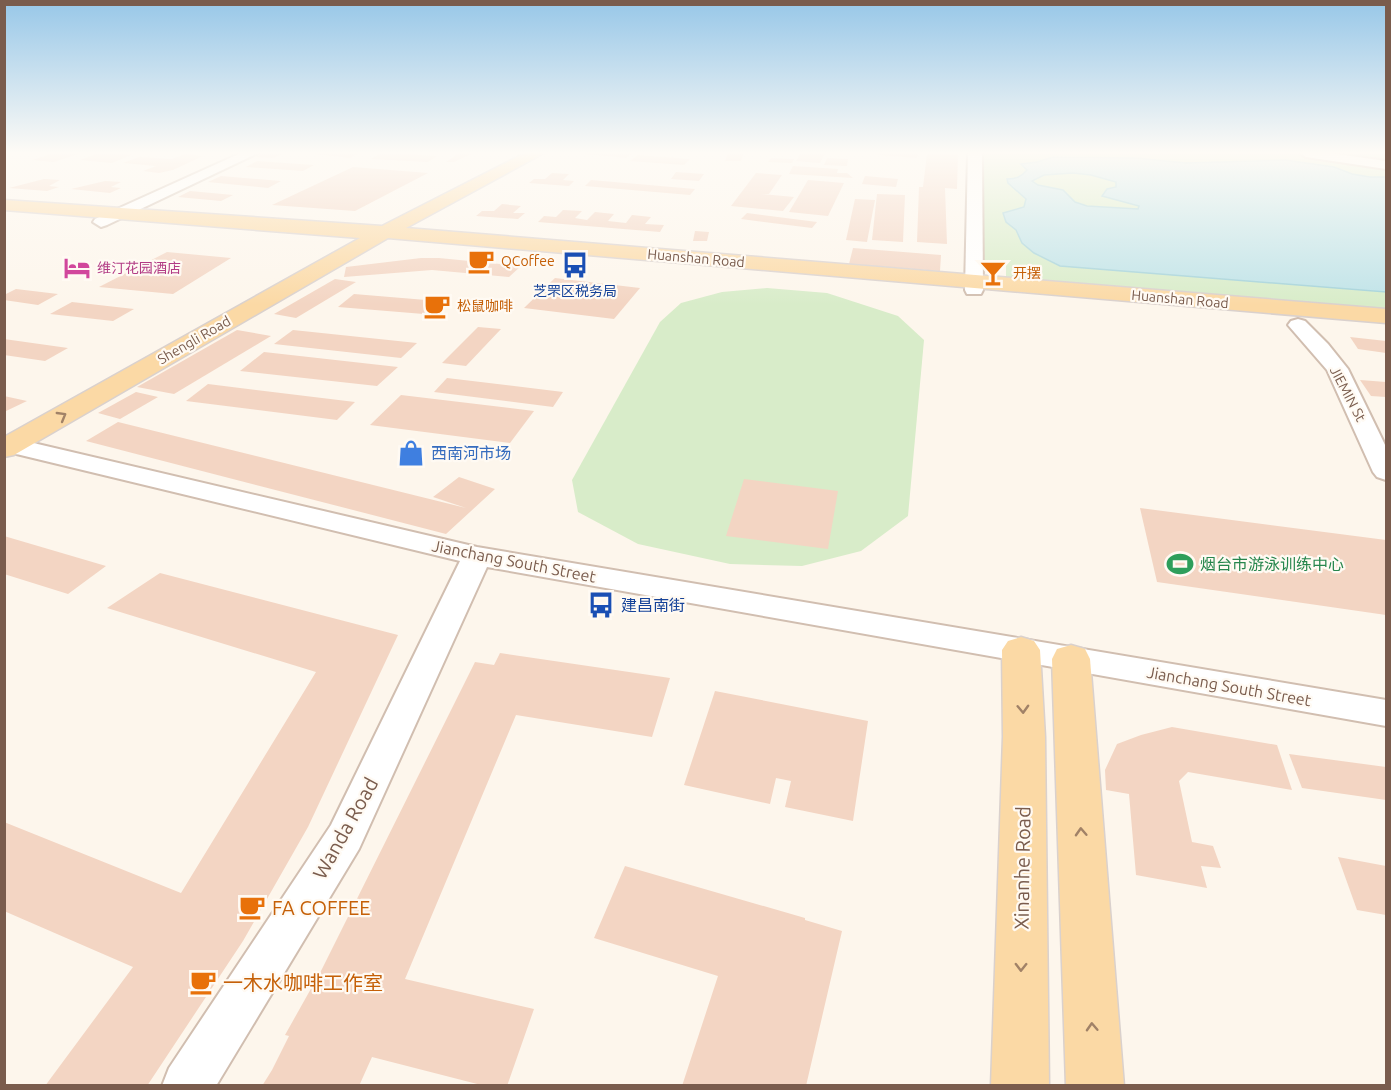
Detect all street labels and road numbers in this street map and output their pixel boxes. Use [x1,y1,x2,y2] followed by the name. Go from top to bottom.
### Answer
[647,246,745,270] street label: Huanshan Road
[1131,287,1229,311] street label: Huanshan Road
[155,313,233,367] street label: Shengli Road
[1327,364,1369,425] street label: JIEMIN St
[431,536,598,586] street label: Jianchang South Street
[1145,663,1313,709] street label: Jianchang South Street
[308,773,382,883] street label: Wanda Road
[1009,806,1035,930] street label: Xinanhe Road

